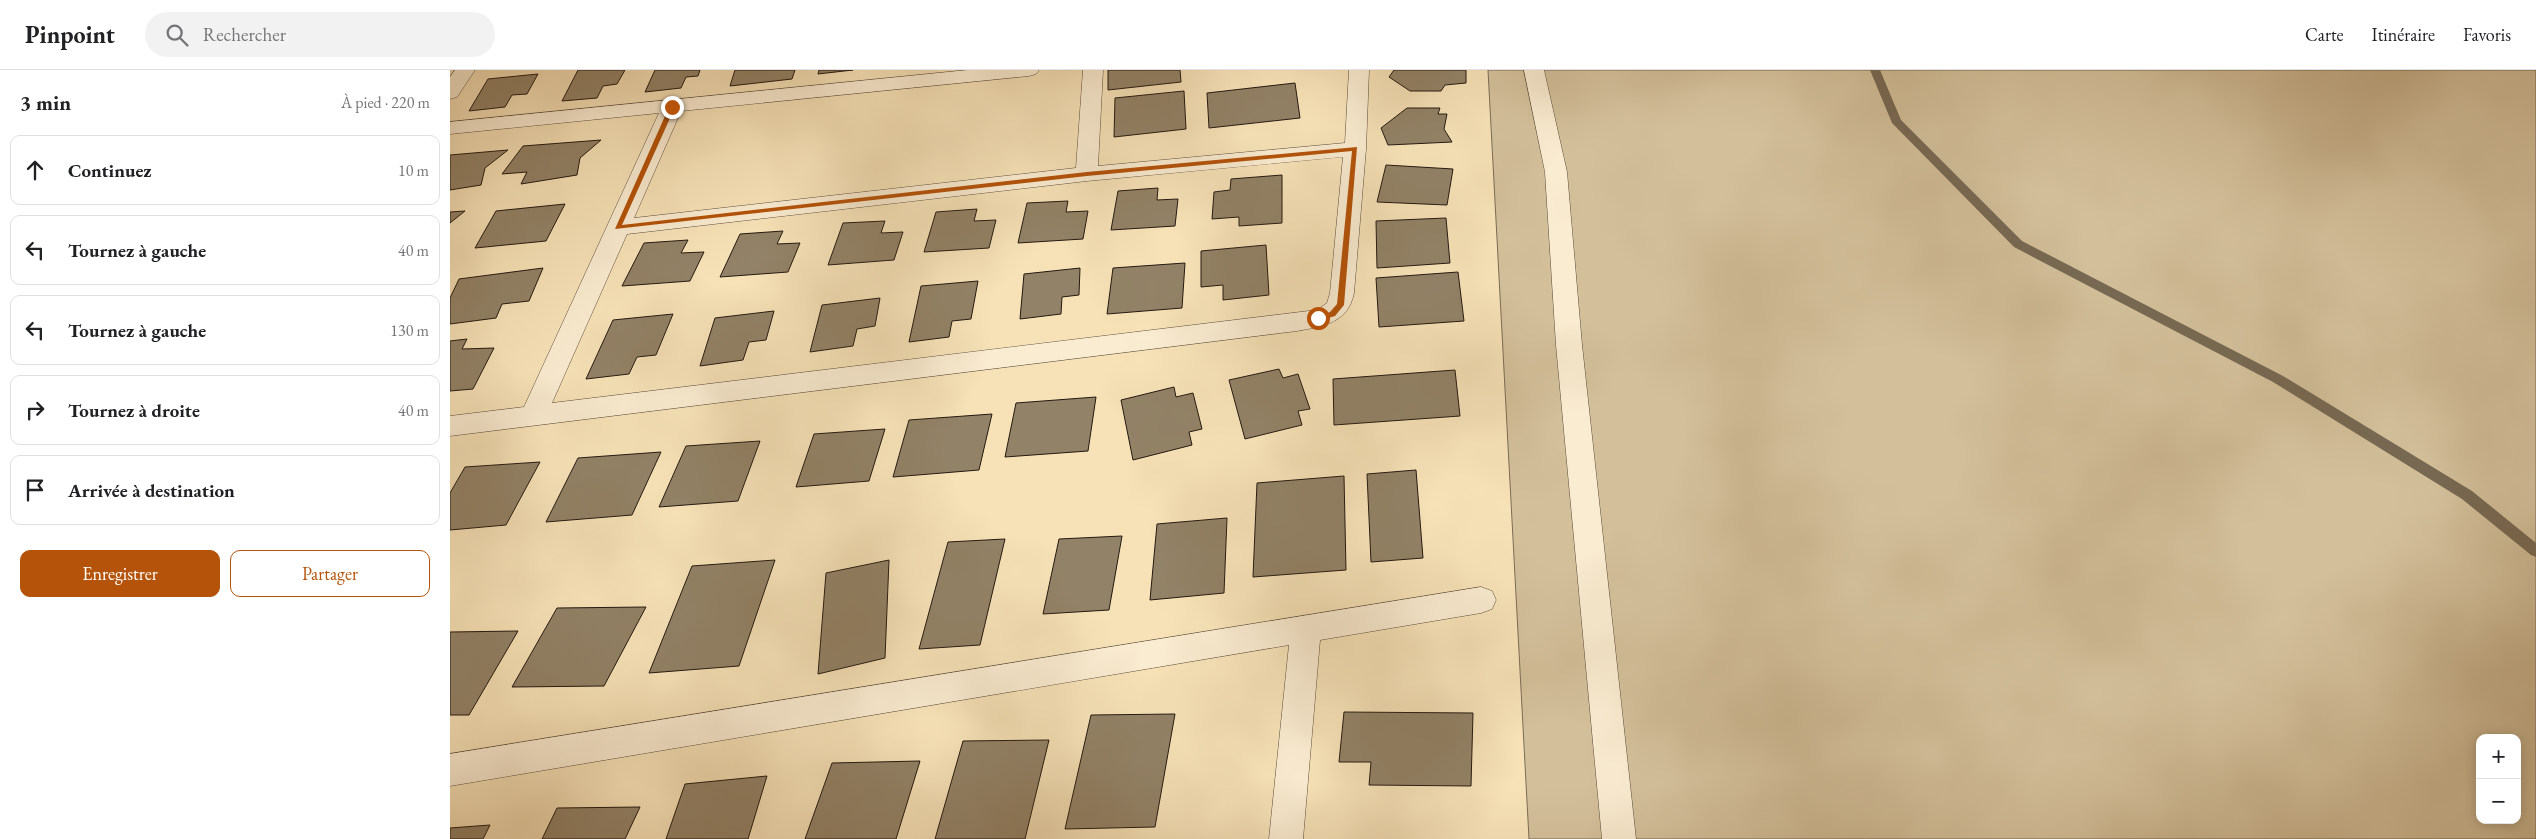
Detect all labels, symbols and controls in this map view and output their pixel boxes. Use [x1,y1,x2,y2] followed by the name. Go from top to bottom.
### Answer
[145,12,495,57] search box
[25,19,115,50] text: Pinpoint
[163,21,191,49] icon: search
[203,22,286,47] text: Rechercher
[2305,23,2344,46] text: Carte
[2372,23,2435,46] text: Itinéraire
[2463,23,2511,46] text: Favoris
[20,89,71,116] text: 3 min
[341,92,430,113] text: À pied · 220 m
[661,96,684,119] route end
[21,156,49,184] icon: ahead
[68,158,152,183] text: Continuez
[398,160,429,181] text: 10 m
[21,236,49,264] icon: left
[68,238,206,263] text: Tournez à gauche
[398,240,429,261] text: 40 m
[1307,307,1330,330] route start
[21,316,49,344] icon: left
[68,318,206,343] text: Tournez à gauche
[390,320,429,341] text: 130 m
[21,396,49,424] icon: right
[68,398,200,423] text: Tournez à droite
[398,400,429,421] text: 40 m
[21,476,49,504] icon: arrive
[68,478,235,503] text: Arrivée à destination
[20,550,220,597] button: Enregistrer
[230,550,430,597] button: Partager
[2476,734,2521,824] map controls
[2476,734,2521,779] button: +
[2476,779,2521,824] button: −

